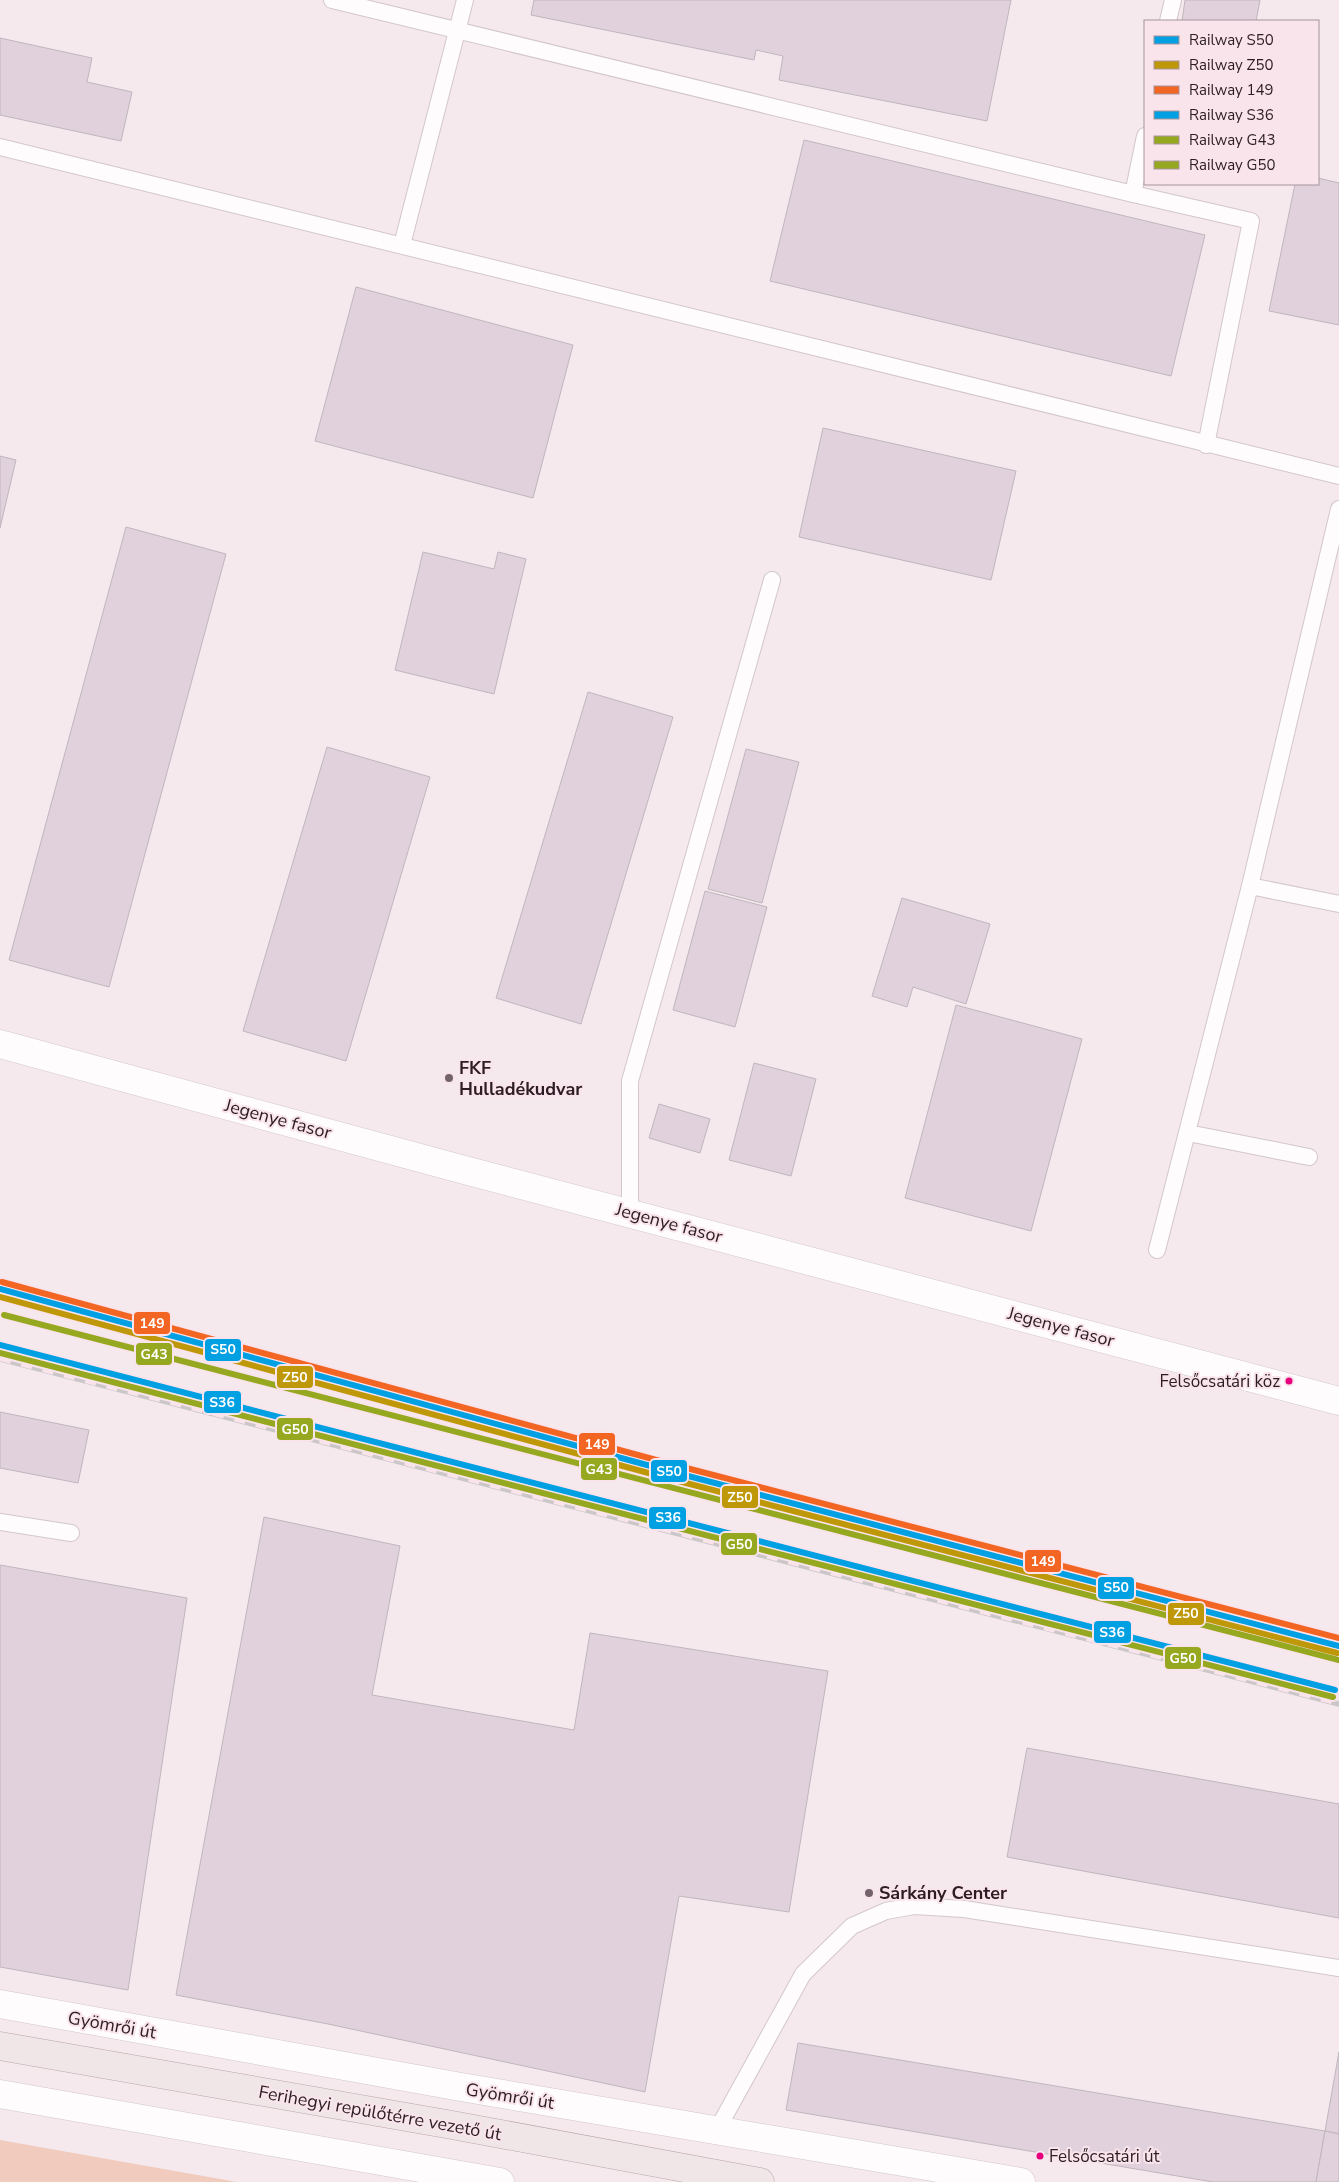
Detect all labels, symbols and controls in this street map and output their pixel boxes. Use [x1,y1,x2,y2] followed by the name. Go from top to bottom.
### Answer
[1144,20,1319,185] legend
[1189,30,1274,50] text: Railway S50
[1189,55,1273,75] text: Railway Z50
[1189,80,1274,100] text: Railway 149
[1189,105,1274,125] text: Railway S36
[1189,130,1276,150] text: Railway G43
[1189,155,1276,175] text: Railway G50
[459,1056,582,1101] place label: FKF Hulladékudvar
[443,1072,455,1084] marker: FKF Hulladékudvar
[221,1093,335,1145] street label: Jegenye fasor
[612,1197,726,1249] street label: Jegenye fasor
[1004,1301,1118,1353] street label: Jegenye fasor
[133,1311,171,1335] line badge: 149
[139,1314,165,1333] text: 149
[204,1338,242,1362] line badge: S50
[210,1340,236,1359] text: S50
[135,1342,173,1366] line badge: G43
[140,1345,168,1364] text: G43
[276,1365,314,1389] line badge: Z50
[282,1368,308,1387] text: Z50
[1159,1370,1280,1393] place label: Felsőcsatári köz
[1284,1376,1294,1386] marker: Felsőcsatári köz
[203,1390,242,1414] line badge: S36
[209,1393,235,1412] text: S36
[276,1417,314,1441] line badge: G50
[281,1420,309,1439] text: G50
[578,1432,616,1456] line badge: 149
[584,1435,610,1454] text: 149
[580,1457,618,1481] line badge: G43
[650,1459,688,1483] line badge: S50
[585,1460,613,1479] text: G43
[656,1462,682,1481] text: S50
[721,1485,759,1509] line badge: Z50
[727,1488,753,1507] text: Z50
[648,1506,687,1530] line badge: S36
[655,1508,681,1527] text: S36
[720,1532,758,1556] line badge: G50
[725,1535,753,1554] text: G50
[1024,1549,1062,1573] line badge: 149
[1030,1552,1056,1571] text: 149
[1097,1576,1135,1600] line badge: S50
[1103,1578,1129,1597] text: S50
[1167,1602,1205,1626] line badge: Z50
[1173,1604,1199,1623] text: Z50
[1093,1620,1132,1644] line badge: S36
[1099,1623,1125,1642] text: S36
[1164,1646,1202,1670] line badge: G50
[1169,1649,1197,1668] text: G50
[879,1881,1007,1905] place label: Sárkány Center
[863,1887,875,1899] marker: Sárkány Center
[66,2005,159,2045] street label: Gyömrői út
[464,2077,557,2115] street label: Gyömrői út
[257,2080,504,2146] street label: Ferihegyi repülőtérre vezető út
[1049,2145,1161,2168] place label: Felsőcsatári út
[1035,2151,1045,2161] marker: Felsőcsatári út

